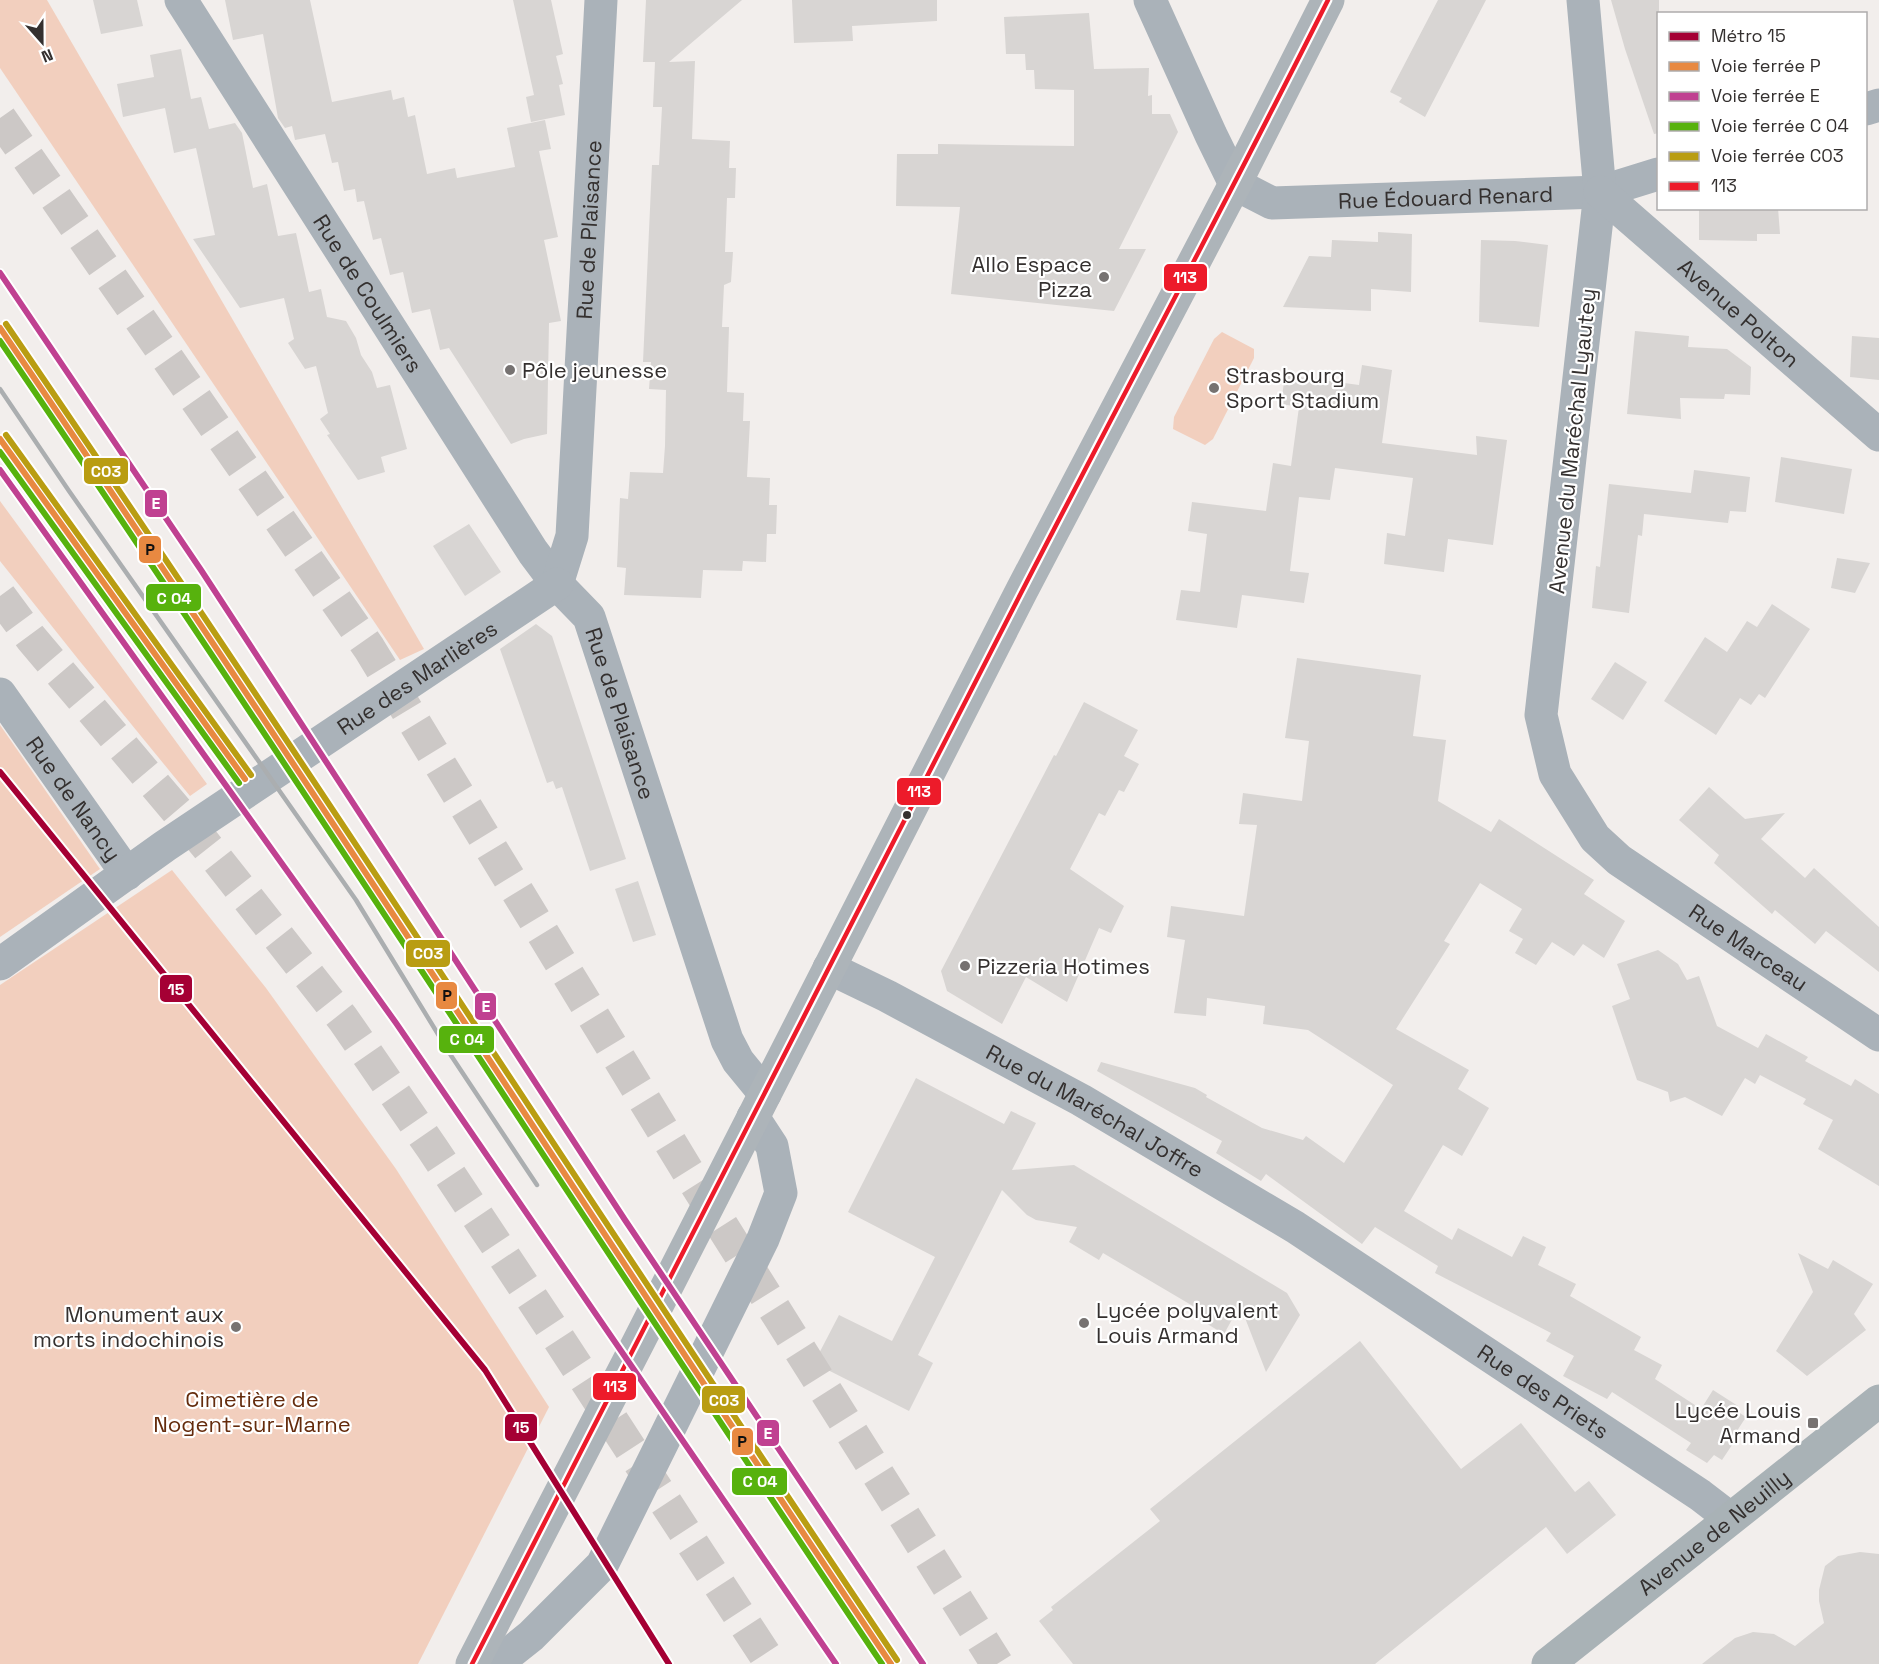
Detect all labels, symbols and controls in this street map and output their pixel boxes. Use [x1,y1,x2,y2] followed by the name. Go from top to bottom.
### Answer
[12,12,72,72] north arrow
[1657,12,1867,210] legend
[1711,24,1786,47] text: Métro 15
[38,44,56,67] text: N
[1711,54,1821,77] text: Voie ferrée P
[1711,84,1820,107] text: Voie ferrée E
[1711,114,1849,137] text: Voie ferrée C 04
[570,139,607,320] street label: Rue de Plaisance
[1711,144,1844,167] text: Voie ferrée C03
[1711,174,1737,197] text: 113
[1338,180,1554,215] street label: Rue Édouard Renard
[307,209,429,378] street label: Rue de Coulmiers
[971,250,1092,303] place label: Allo Espace Pizza
[1672,252,1805,373] street label: Avenue Polton
[1163,263,1208,292] line badge: 113
[1173,267,1197,288] text: 113
[1097,270,1111,284] marker: Allo Espace Pizza
[1542,287,1602,595] street label: Avenue du Maréchal Lyautey
[522,356,667,384] place label: Pôle jeunesse
[1226,361,1379,414] place label: Strasbourg Sport Stadium
[503,363,517,377] marker: Pôle jeunesse
[1207,381,1221,395] marker: Strasbourg Sport Stadium
[83,457,129,485] line badge: C03
[91,461,121,482] text: C03
[144,489,168,518] line badge: E
[152,493,161,514] text: E
[138,535,162,564] line badge: P
[145,539,155,560] text: P
[145,583,202,612] line badge: C 04
[157,588,191,609] text: C 04
[332,614,502,741] street label: Rue des Marlières
[579,624,662,803] street label: Rue de Plaisance
[20,731,127,866] street label: Rue de Nancy
[896,777,942,806] line badge: 113
[907,781,931,802] text: 113
[901,809,913,821] unlabelled marker
[1684,897,1814,997] street label: Rue Marceau
[405,939,451,968] line badge: C03
[413,943,443,964] text: C03
[977,952,1150,980] place label: Pizzeria Hotimes
[958,959,972,973] marker: Pizzeria Hotimes
[159,974,193,1003] line badge: 15
[168,979,185,1000] text: 15
[435,981,458,1010] line badge: P
[442,985,452,1006] text: P
[474,992,497,1021] line badge: E
[482,996,491,1017] text: E
[438,1025,495,1054] line badge: C 04
[450,1029,484,1050] text: C 04
[982,1038,1209,1184] street label: Rue du Maréchal Joffre
[1096,1296,1279,1349] place label: Lycée polyvalent Louis Armand
[33,1300,224,1353] place label: Monument aux morts indochinois
[1077,1316,1091,1330] marker: Lycée polyvalent Louis Armand
[229,1320,243,1334] marker: Monument aux morts indochinois
[1472,1338,1614,1445] street label: Rue des Priets
[592,1372,637,1401] line badge: 113
[603,1376,627,1397] text: 113
[153,1385,351,1438] park label: Cimetière de Nogent-sur-Marne
[701,1385,746,1414] line badge: C03
[709,1390,739,1411] text: C03
[1675,1396,1801,1449] place label: Lycée Louis Armand
[504,1413,538,1442] line badge: 15
[1806,1416,1820,1430] marker: Lycée Louis Armand
[513,1417,530,1438] text: 15
[756,1419,780,1447] line badge: E
[764,1423,773,1444] text: E
[731,1427,754,1456] line badge: P
[737,1431,747,1452] text: P
[1632,1463,1796,1601] street label: Avenue de Neuilly
[731,1467,788,1496] line badge: C 04
[743,1471,777,1492] text: C 04

